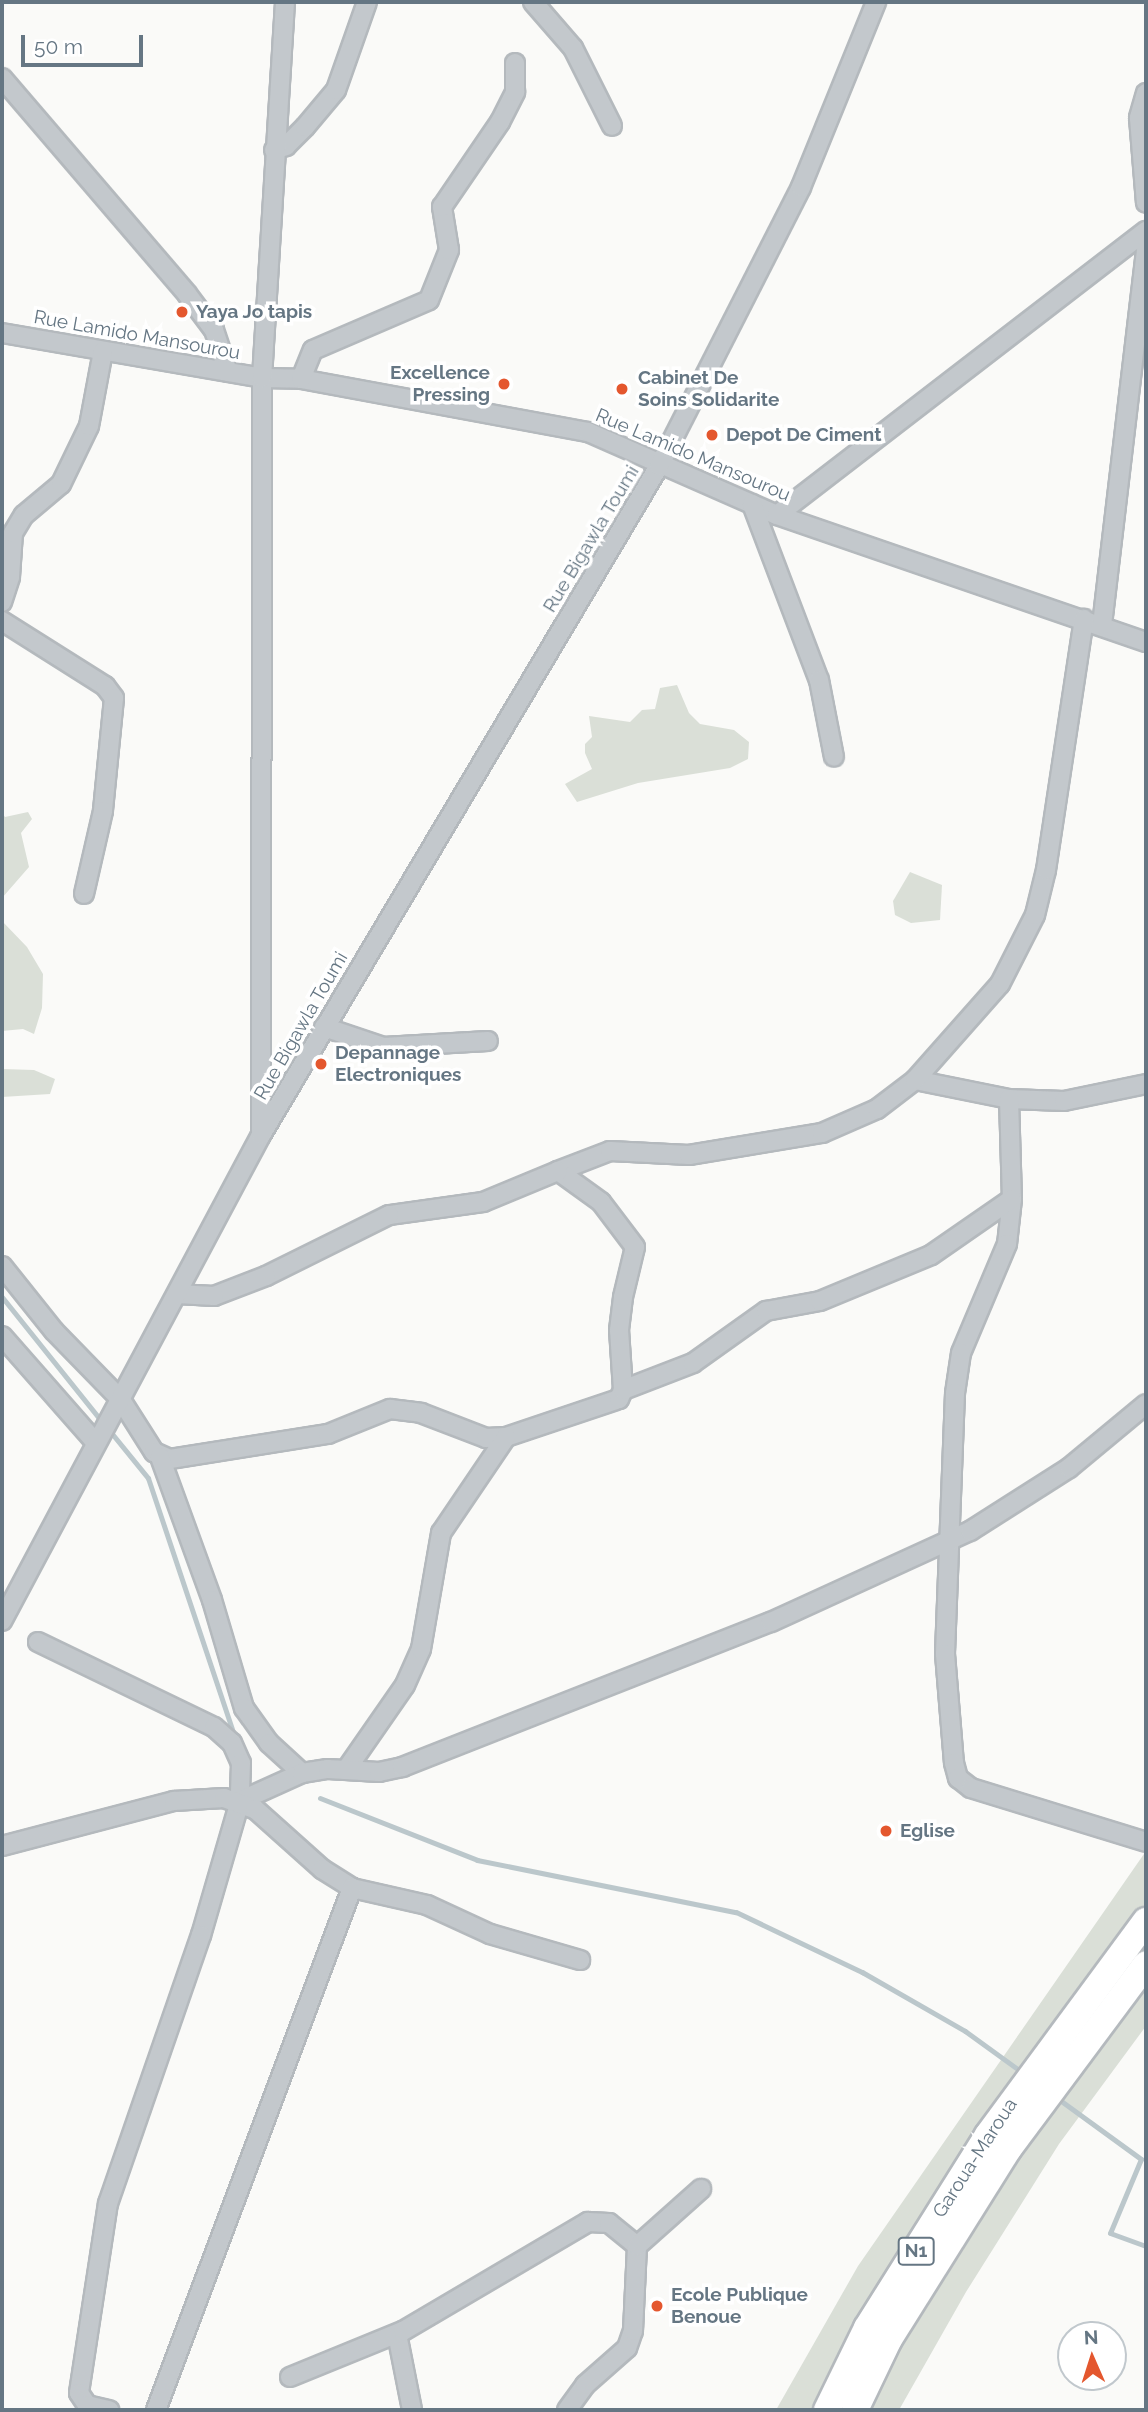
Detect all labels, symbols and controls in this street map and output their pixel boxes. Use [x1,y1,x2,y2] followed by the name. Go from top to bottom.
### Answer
[24,21,147,65] scale bar
[34,34,83,59] text: 50 m
[196,301,313,323] place label: Yaya Jo tapis
[174,304,190,320] marker: Yaya Jo tapis
[32,306,242,364] street label: Rue Lamido Mansourou
[390,362,490,406] place label: Excellence Pressing
[638,367,779,411] place label: Cabinet De Soins Solidarite
[496,376,512,392] marker: Excellence Pressing
[612,379,632,399] marker: Cabinet De Soins Solidarite
[592,404,794,506] street label: Rue Lamido Mansourou
[726,424,881,446] place label: Depot De Ciment
[704,427,720,443] marker: Depot De Ciment
[538,461,644,617] street label: Rue Bigawla Toumi
[249,948,353,1104] street label: Rue Bigawla Toumi
[335,1042,461,1086] place label: Depannage Electroniques
[313,1056,329,1072] marker: Depannage Electroniques
[900,1820,955,1842] place label: Eglise
[878,1823,894,1839] marker: Eglise
[928,2094,1022,2222] street label: Garoua-Maroua
[897,2236,935,2266] road number: N1
[671,2284,808,2328] place label: Ecole Publique Benoue
[649,2298,665,2314] marker: Ecole Publique Benoue
[1057,2321,1127,2391] north arrow
[1083,2326,1099,2348] text: N

